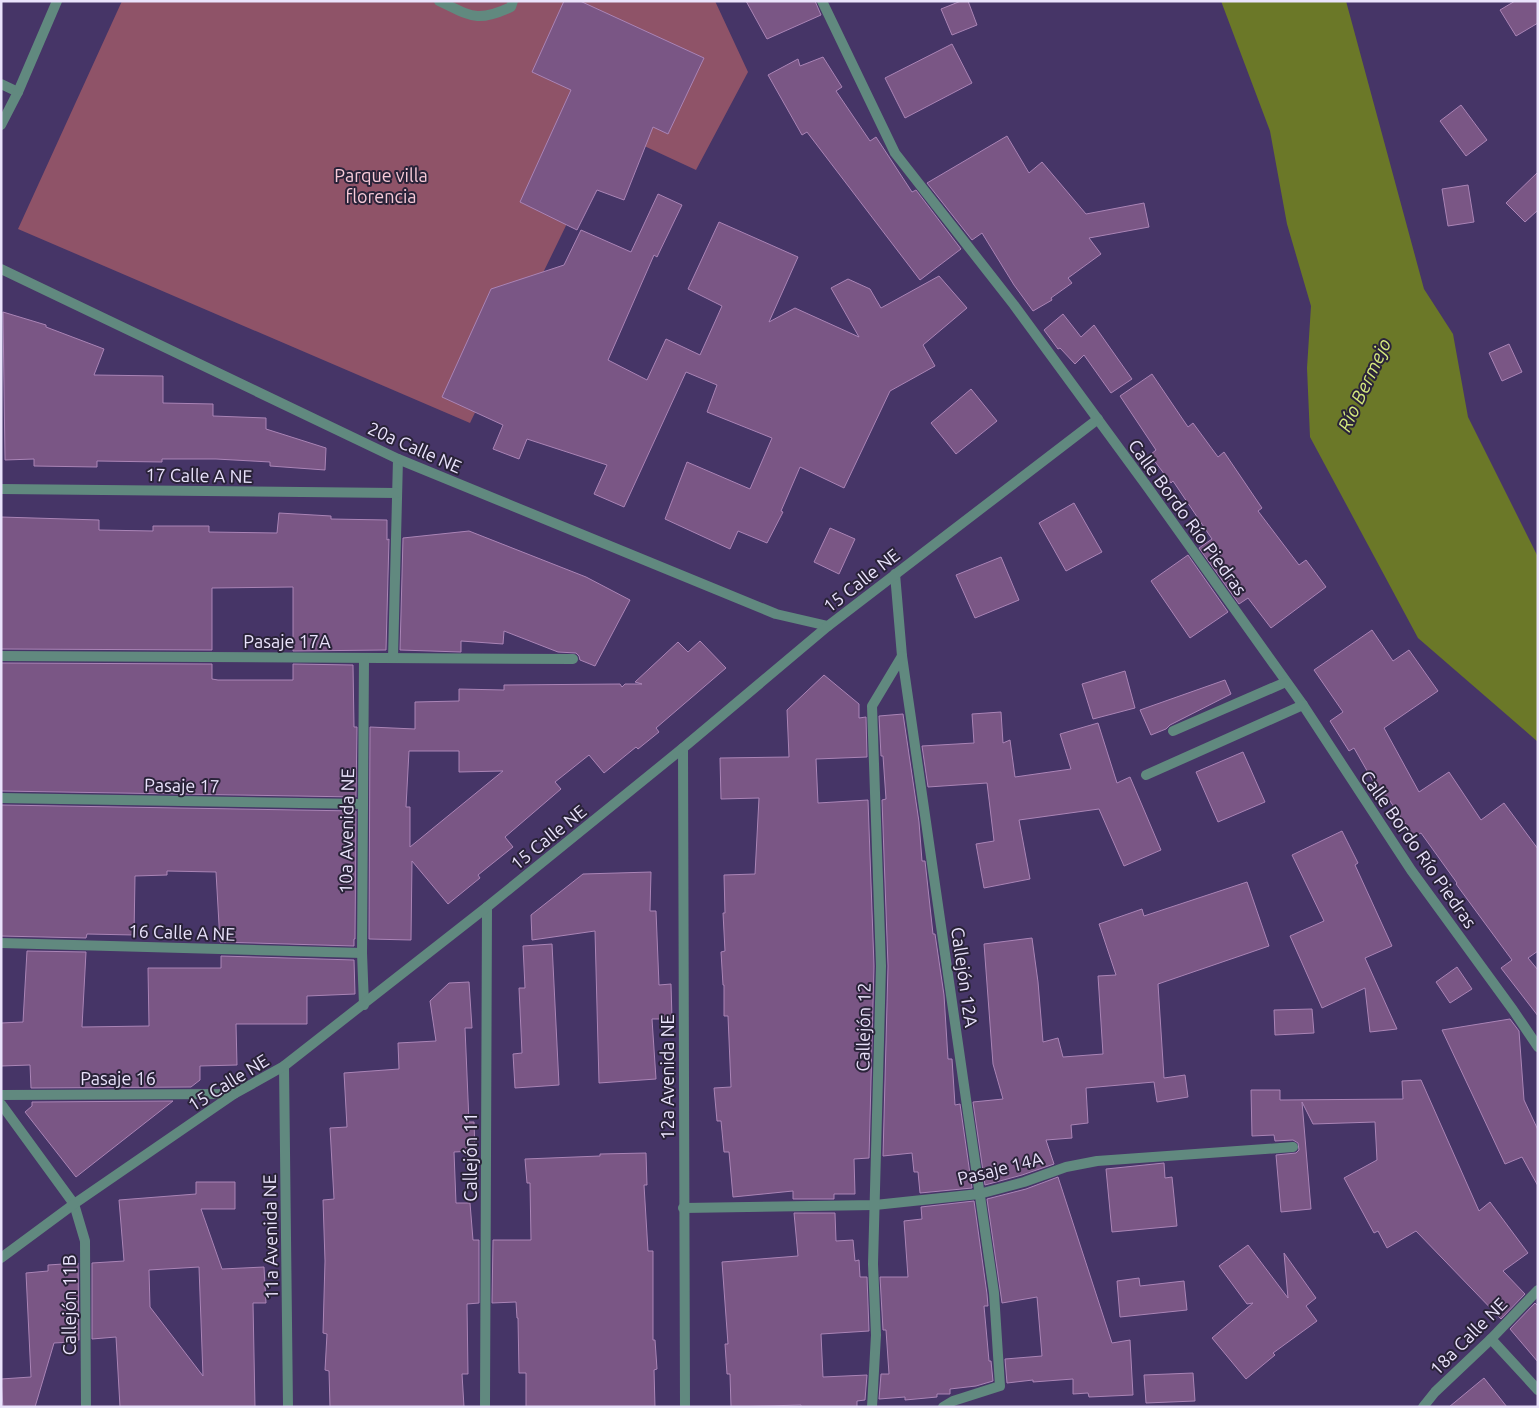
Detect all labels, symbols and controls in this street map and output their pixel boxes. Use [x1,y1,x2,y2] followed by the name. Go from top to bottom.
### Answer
[334,165,428,206] park label: Parque villa florencia
[1333,335,1395,435] water label: Río Bermejo
[365,417,465,477] street label: 20a Calle NE
[1125,435,1251,599] street label: Calle Bordo Río Piedras
[145,464,253,486] street label: 17 Calle A NE
[819,544,903,616] street label: 15 Calle NE
[243,631,331,651] street label: Pasaje 17A
[1357,766,1481,932] street label: Calle Bordo Río Piedras
[335,768,357,894] street label: 10a Avenida NE
[144,774,220,796] street label: Pasaje 17
[506,801,590,873] street label: 15 Calle NE
[128,920,236,944] street label: 16 Calle A NE
[948,926,982,1029] street label: Callejón 12A
[852,982,874,1072] street label: Callejón 12
[657,1014,677,1140] street label: 12a Avenida NE
[184,1049,272,1115] street label: 15 Calle NE
[80,1068,156,1088] street label: Pasaje 16
[460,1112,480,1202] street label: Callejón 11
[955,1148,1045,1188] street label: Pasaje 14A
[259,1174,281,1300] street label: 11a Avenida NE
[59,1255,79,1355] street label: Callejón 11B
[1425,1293,1511,1379] street label: 18a Calle NE

